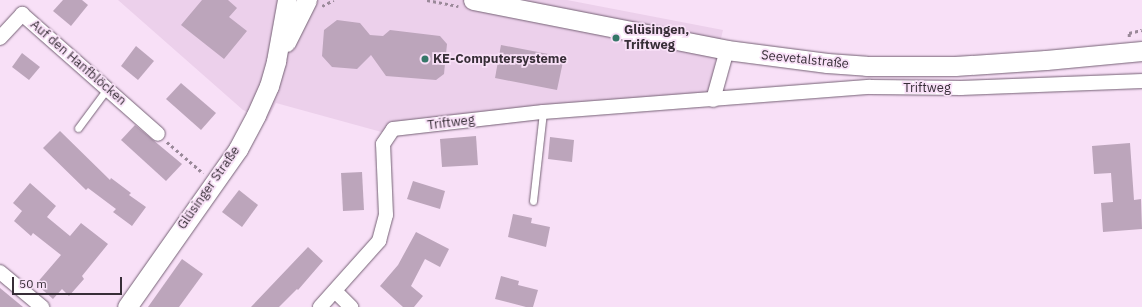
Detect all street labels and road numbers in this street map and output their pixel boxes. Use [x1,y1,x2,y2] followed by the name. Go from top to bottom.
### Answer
[27,17,129,109] street label: Auf den Hanfblöcken
[760,48,850,72] street label: Seevetalstraße
[903,80,951,96] street label: Triftweg
[426,112,476,134] street label: Triftweg
[175,143,243,233] street label: Glüsinger Straße

